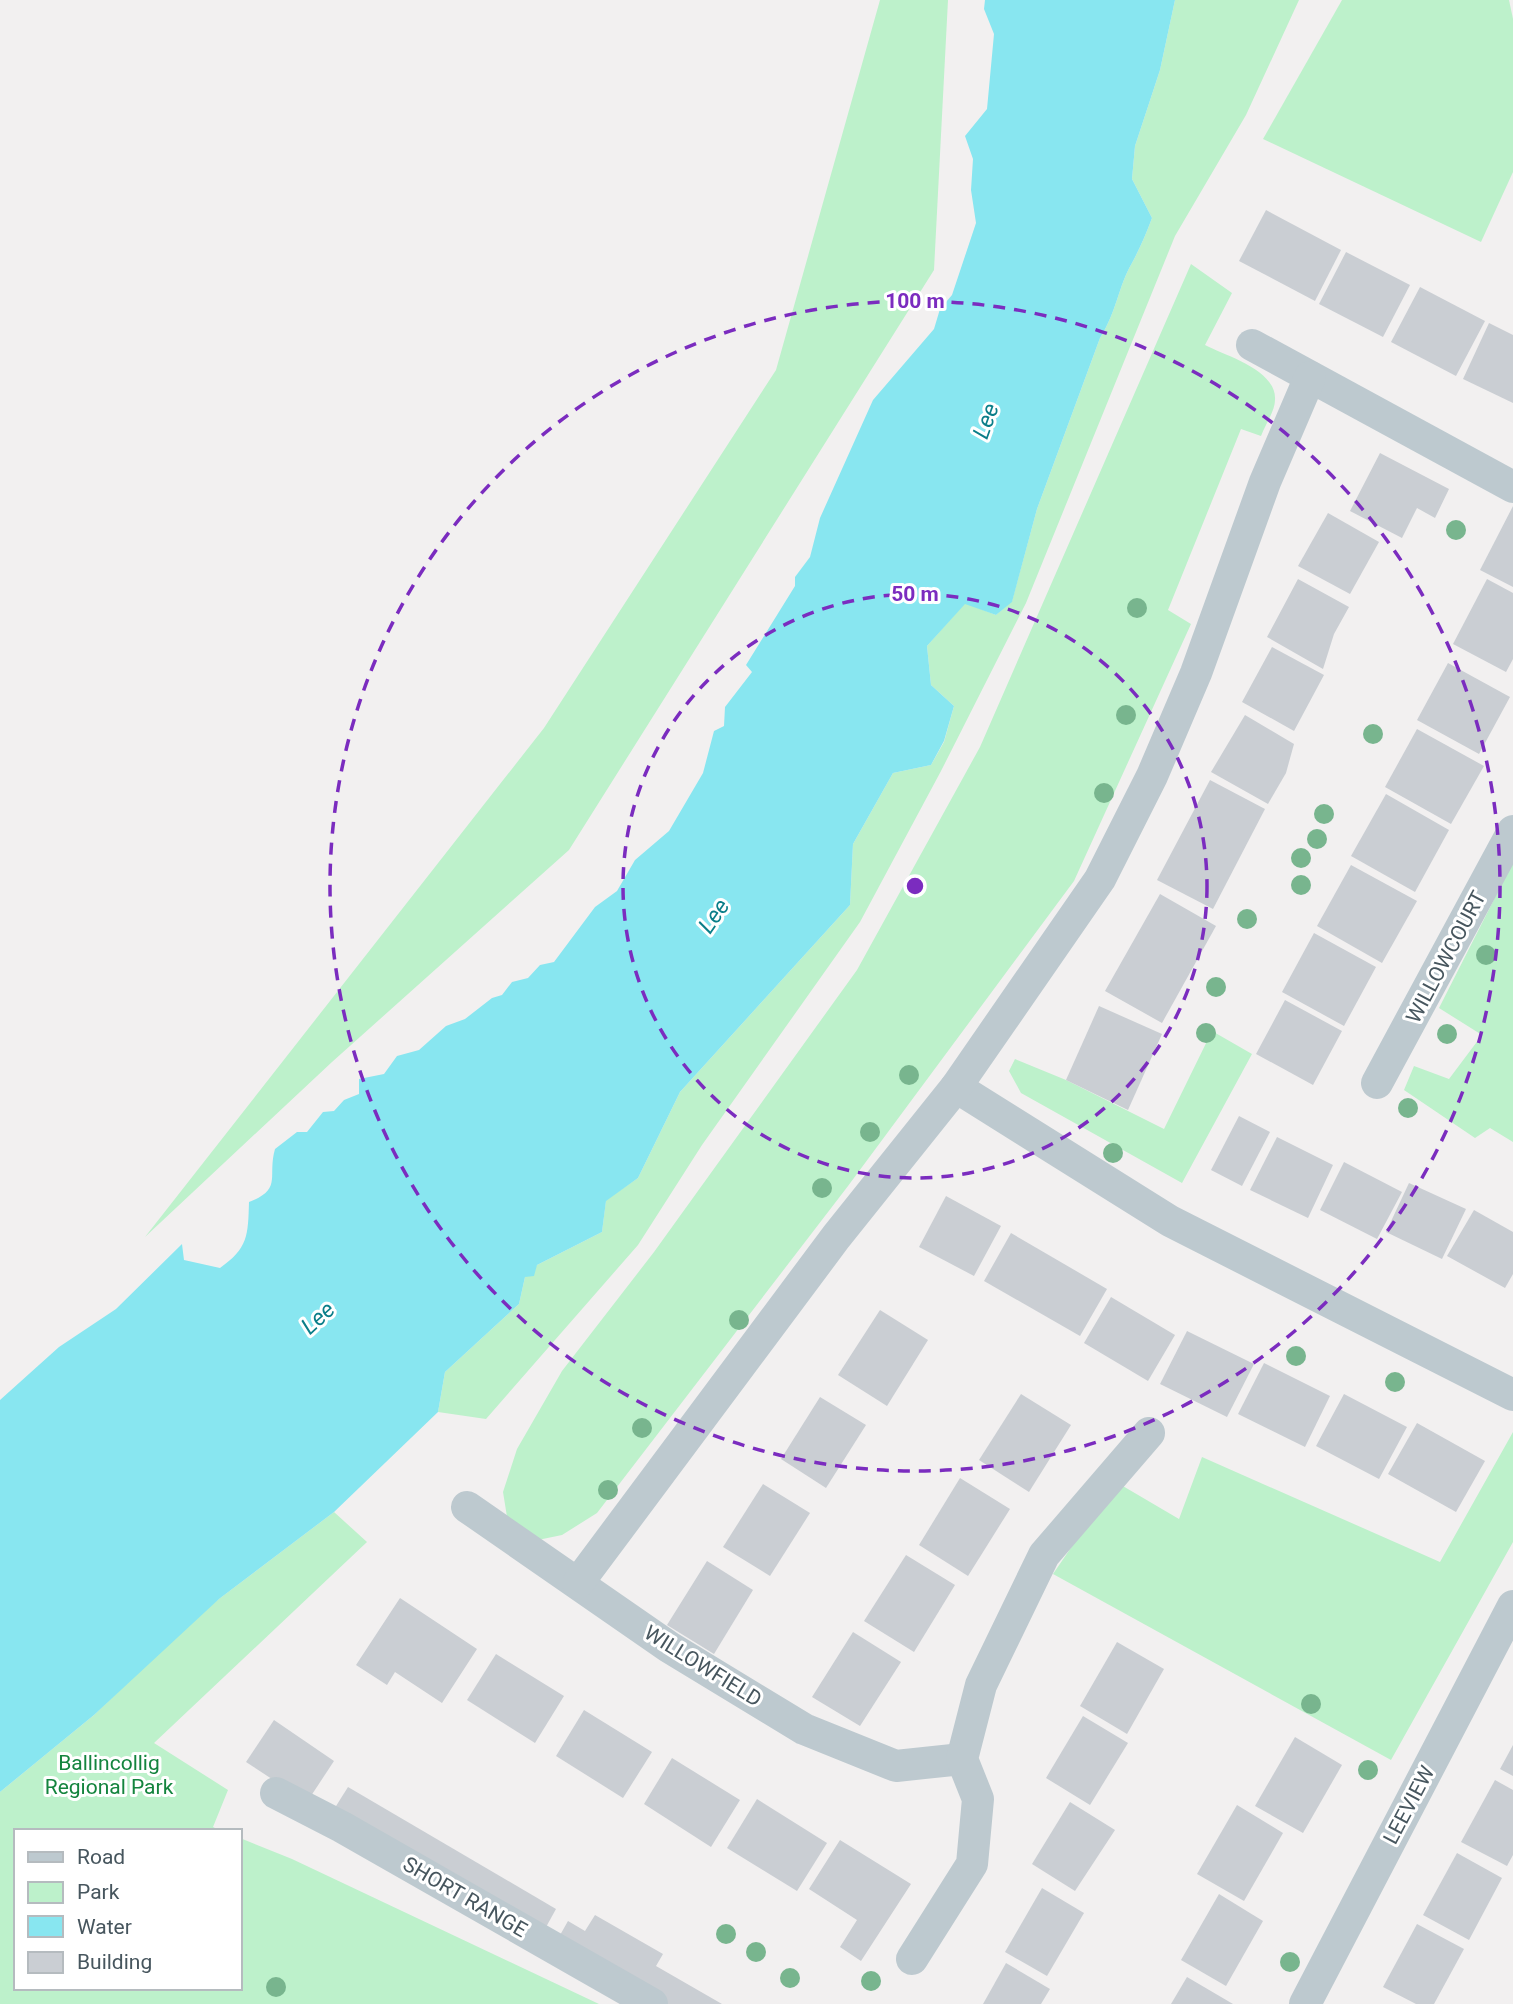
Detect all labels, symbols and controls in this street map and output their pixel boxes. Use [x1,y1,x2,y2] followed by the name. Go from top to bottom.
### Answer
[885,289,945,313] text: 100 m
[967,399,1005,442] water label: Lee
[891,582,939,606] text: 50 m
[903,874,927,898] centre of rings
[1401,887,1491,1027] street label: WILLOWCOURT
[693,894,735,938] water label: Lee
[296,1296,340,1340] water label: Lee
[640,1620,766,1712] street label: WILLOWFIELD
[45,1751,174,1799] park label: Ballincollig Regional Park
[1378,1762,1440,1848] street label: LEEVIEW
[14,1829,242,1990] legend
[77,1845,125,1869] text: Road
[399,1852,531,1942] street label: SHORT RANGE
[77,1880,120,1904] text: Park
[77,1915,132,1939] text: Water
[77,1950,152,1974] text: Building

